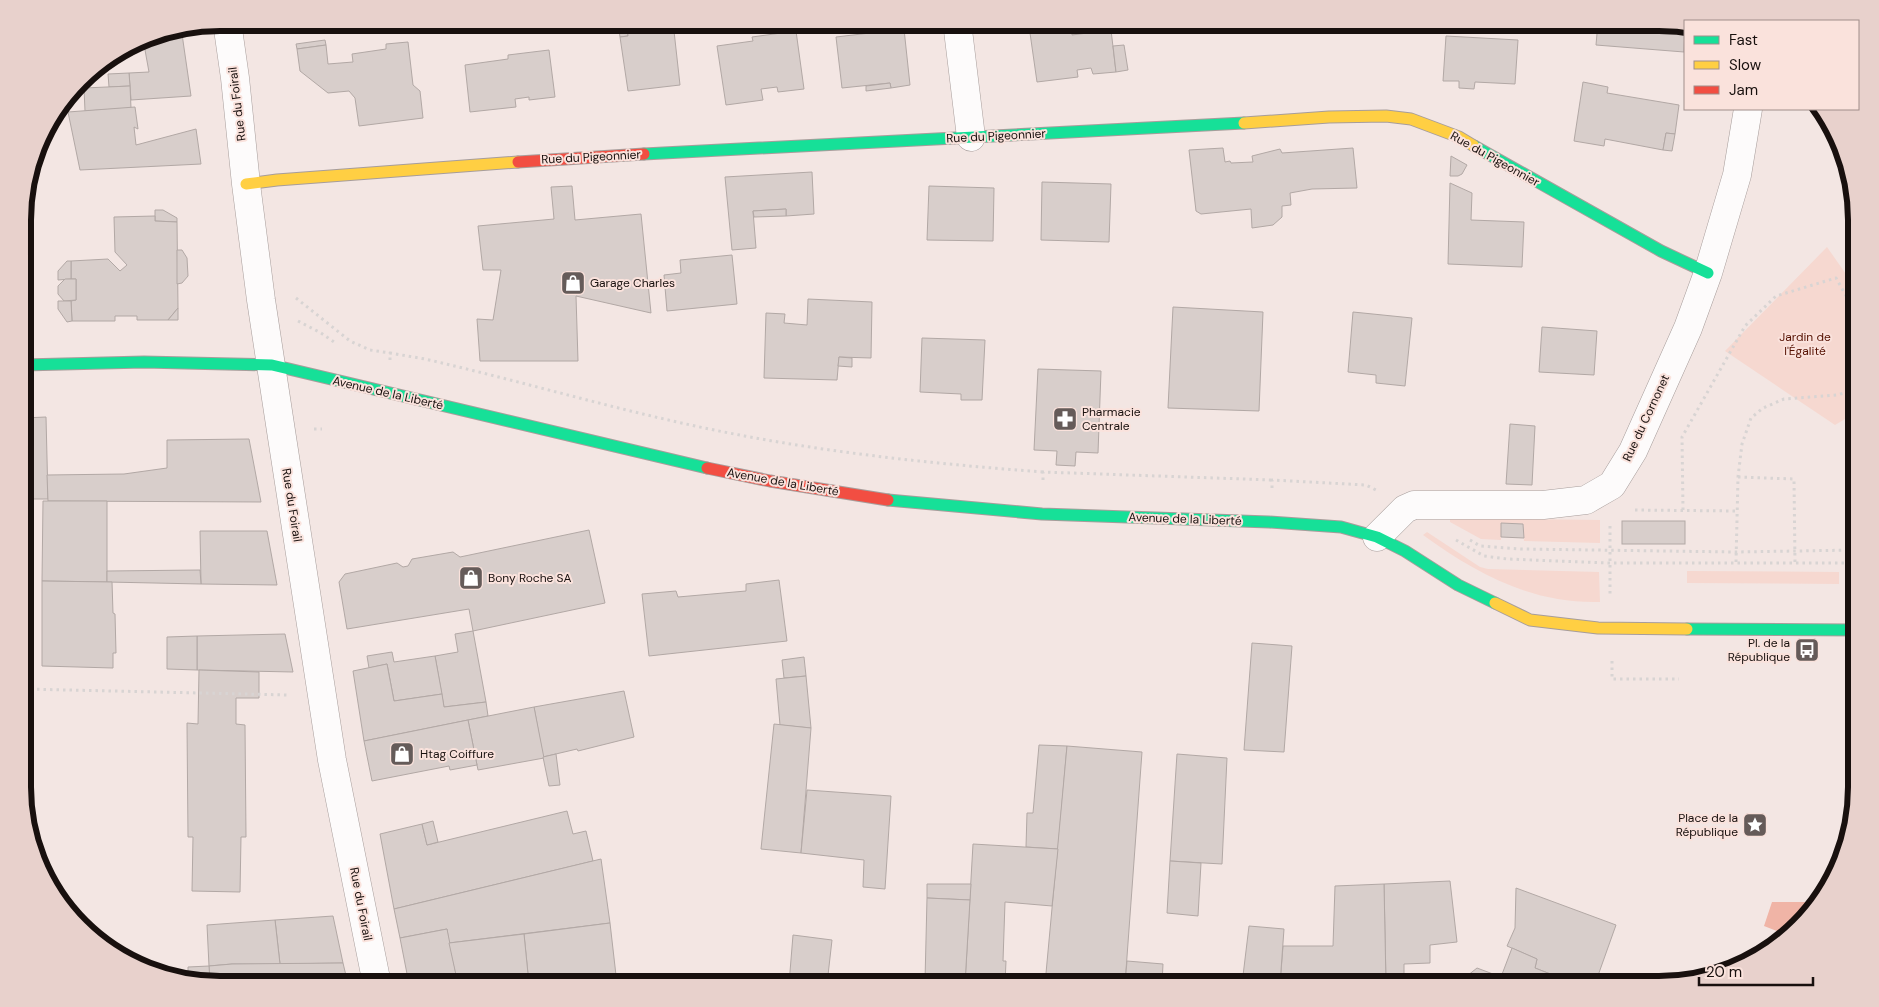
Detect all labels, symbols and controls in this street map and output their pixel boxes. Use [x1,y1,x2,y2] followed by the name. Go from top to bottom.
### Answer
[1684,20,1859,110] legend
[1729,30,1758,50] text: Fast
[1729,55,1762,75] text: Slow
[225,66,249,142] street label: Rue du Foirail
[1729,80,1758,100] text: Jam
[946,125,1047,147] street label: Rue du Pigeonnier
[1447,128,1543,190] street label: Rue du Pigeonnier
[541,146,642,168] street label: Rue du Pigeonnier
[560,270,586,296] shop icon: Garage Charles
[590,275,675,291] place label: Garage Charles
[1779,329,1831,359] park label: Jardin de l'Égalité
[331,372,445,414] street label: Avenue de la Liberté
[1619,372,1673,464] street label: Rue du Cornonet
[1082,404,1141,434] place label: Pharmacie Centrale
[1052,406,1078,432] pharmacy icon: Pharmacie Centrale
[726,464,840,500] street label: Avenue de la Liberté
[278,467,306,543] street label: Rue du Foirail
[1128,509,1242,529] street label: Avenue de la Liberté
[458,565,484,591] shop icon: Bony Roche SA
[488,570,572,586] place label: Bony Roche SA
[1728,635,1790,665] place label: Pl. de la République
[1794,637,1820,663] bus stop icon: Pl. de la République
[389,741,415,767] shop icon: Htag Coiffure
[420,746,494,762] place label: Htag Coiffure
[1676,810,1738,840] place label: Place de la République
[1742,812,1768,838] place icon: Place de la République
[346,866,376,942] street label: Rue du Foirail
[1699,954,1813,986] scale bar
[1706,962,1742,982] text: 20 m

